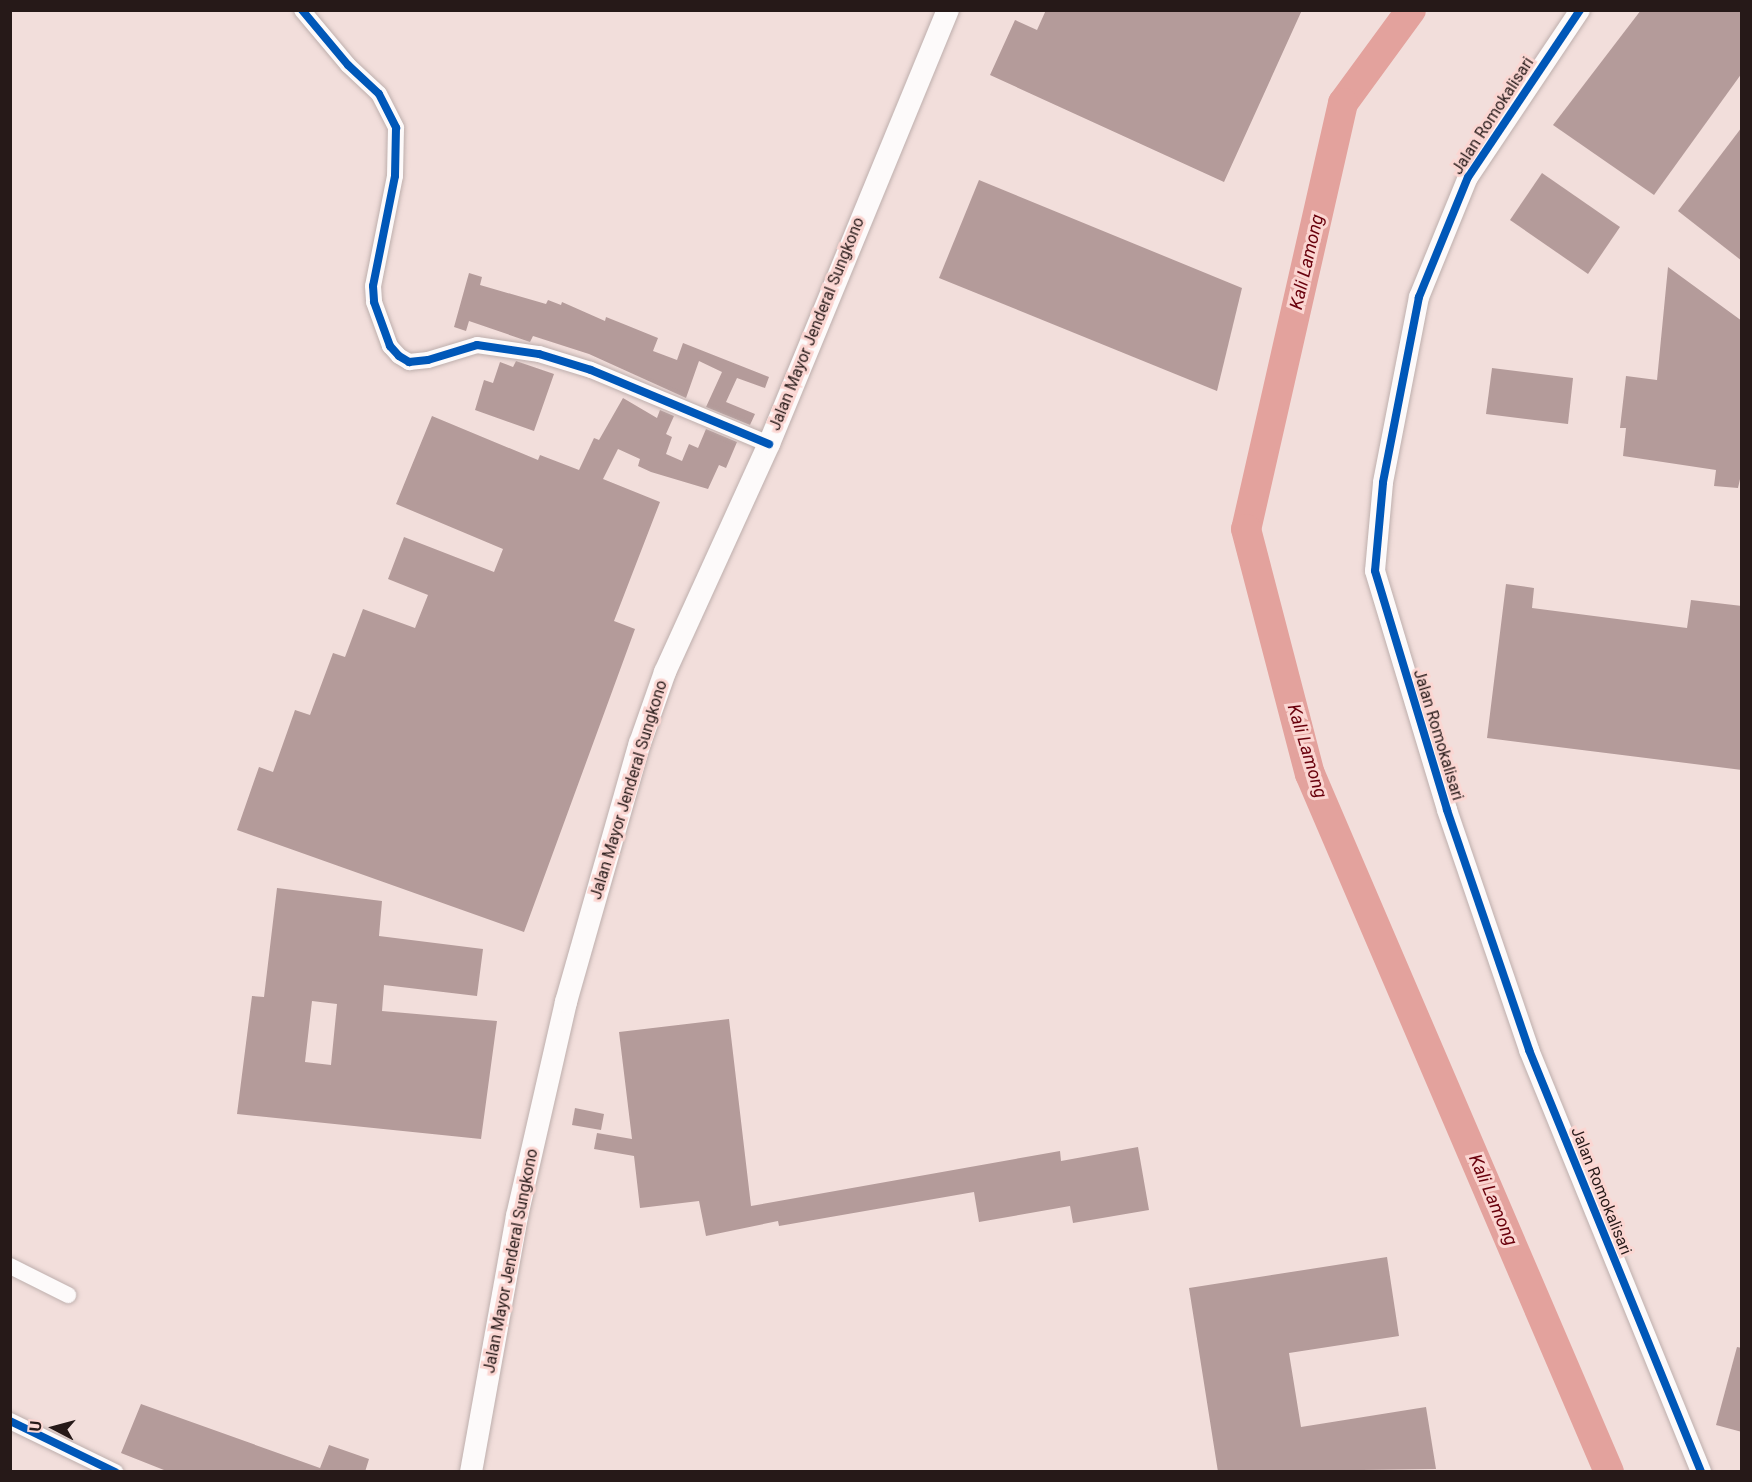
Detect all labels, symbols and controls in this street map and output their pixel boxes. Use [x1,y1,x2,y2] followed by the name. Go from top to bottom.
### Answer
[1448,54,1538,178] street label: Jalan Romokalisari
[1286,212,1328,312] water label: Kali Lamong
[765,215,869,433] street label: Jalan Mayor Jenderal Sungkono
[1409,667,1467,803] street label: Jalan Romokalisari
[586,678,672,902] street label: Jalan Mayor Jenderal Sungkono
[1282,701,1332,801] water label: Kali Lamong
[1567,1124,1635,1258] street label: Jalan Romokalisari
[480,1147,542,1375] street label: Jalan Mayor Jenderal Sungkono
[1464,1151,1522,1249] water label: Kali Lamong
[24,1398,84,1458] north arrow
[26,1420,46,1432] text: U

